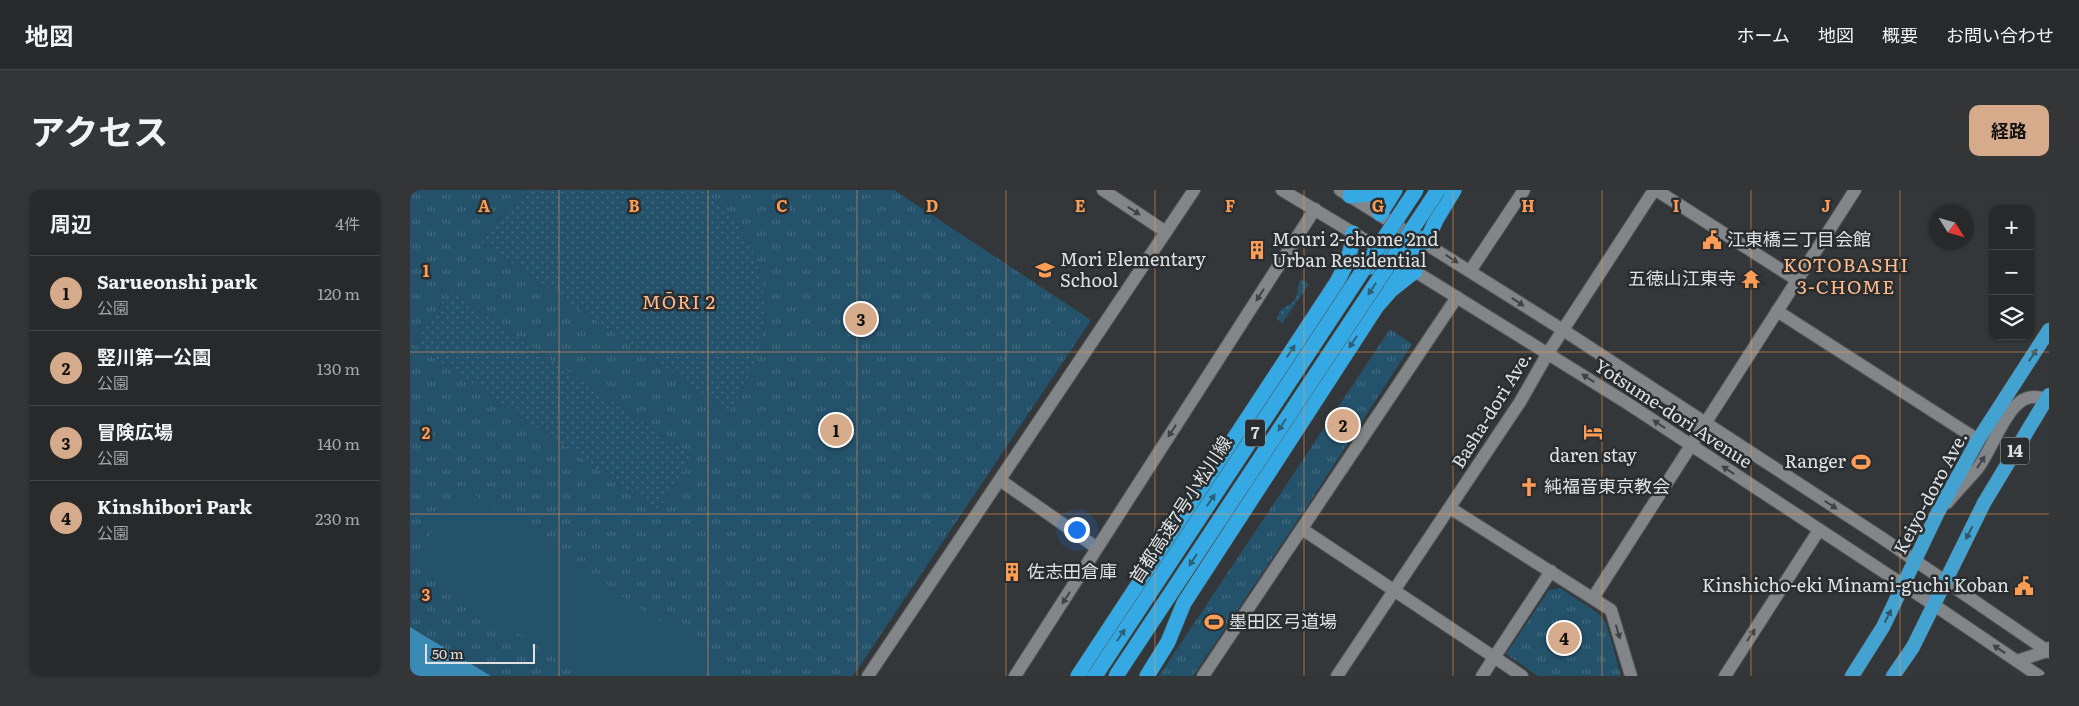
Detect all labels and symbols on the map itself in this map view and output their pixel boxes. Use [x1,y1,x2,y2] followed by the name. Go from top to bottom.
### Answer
[478,193,490,217] text: A
[628,193,640,217] text: B
[776,193,788,217] text: C
[926,193,938,217] text: D
[1075,193,1086,217] text: E
[1225,193,1235,217] text: F
[1372,193,1384,217] text: G
[1521,193,1535,217] text: H
[1673,193,1679,217] text: I
[1821,193,1831,217] text: J
[1929,205,1974,250] north arrow
[1128,206,1141,216] one-way arrow
[1272,225,1438,273] place label: Mouri 2-chome 2nd Urban Residential
[1727,225,1871,252] place label: 江東橋三丁目会館
[1701,229,1723,251] public building icon: 江東橋三丁目会館
[1246,239,1268,261] building icon: Mouri 2-chome 2nd Urban Residential
[1060,245,1207,293] place label: Mori Elementary School
[1783,250,1909,300] district label: KOTOBASHI 3-CHOME
[1445,254,1458,264] one-way arrow
[423,258,430,282] text: 1
[1034,259,1056,281] school or university icon: Mori Elementary School
[1628,264,1736,291] place label: 五徳山江東寺
[1740,268,1762,290] temple icon: 五徳山江東寺
[1367,282,1377,296] one-way arrow
[642,287,716,315] district label: MŌRI 2
[1255,288,1265,301] one-way arrow
[1512,297,1525,306] one-way arrow
[845,300,877,338] pin: 3
[1349,336,1358,349] one-way arrow
[1287,344,1296,357] one-way arrow
[1444,345,1538,473] street label: Basha-dori Ave.
[2028,348,2038,362] one-way arrow
[1590,351,1758,474] street label: Yotsume-dori Avenue
[1581,374,1594,383] one-way arrow
[1327,406,1359,444] pin: 2
[820,411,852,449] pin: 1
[1278,418,1287,431] one-way arrow
[422,420,431,444] text: 2
[1245,420,1265,446] road number: 7
[1652,420,1665,429] one-way arrow
[1582,421,1604,443] hotel icon: daren stay
[1167,425,1177,438] one-way arrow
[1886,426,1973,558] street label: Keiyo-doro Ave.
[1122,430,1238,588] street label: 首都高速7号小松川線
[2001,438,2029,464] road number: 14
[1549,441,1637,468] place label: daren stay
[1784,447,1846,474] place label: Ranger
[1850,451,1872,473] sports icon: Ranger
[1976,455,1986,468] one-way arrow
[1721,465,1734,475] one-way arrow
[1544,472,1670,499] place label: 純福音東京教会
[1518,476,1540,498] church icon: 純福音東京教会
[1206,493,1216,506] one-way arrow
[1824,500,1838,509] one-way arrow
[1064,517,1090,543] your location
[1965,526,1973,540] one-way arrow
[1188,553,1198,567] one-way arrow
[1027,557,1117,584] place label: 佐志田倉庫
[1001,561,1023,583] building icon: 佐志田倉庫
[1702,571,2009,598] place label: Kinshicho-eki Minami-guchi Koban
[2013,575,2035,597] public building icon: Kinshicho-eki Minami-guchi Koban
[422,582,431,606] text: 3
[1061,591,1070,604] one-way arrow
[1229,607,1337,634] place label: 墨田区弓道場
[1884,609,1892,623] one-way arrow
[1203,611,1225,633] sports icon: 墨田区弓道場
[1548,619,1580,657] pin: 4
[1615,625,1622,640] one-way arrow
[1746,628,1756,642] one-way arrow
[1117,629,1126,642] one-way arrow
[425,641,535,664] scale bar
[1992,644,2006,653] one-way arrow

